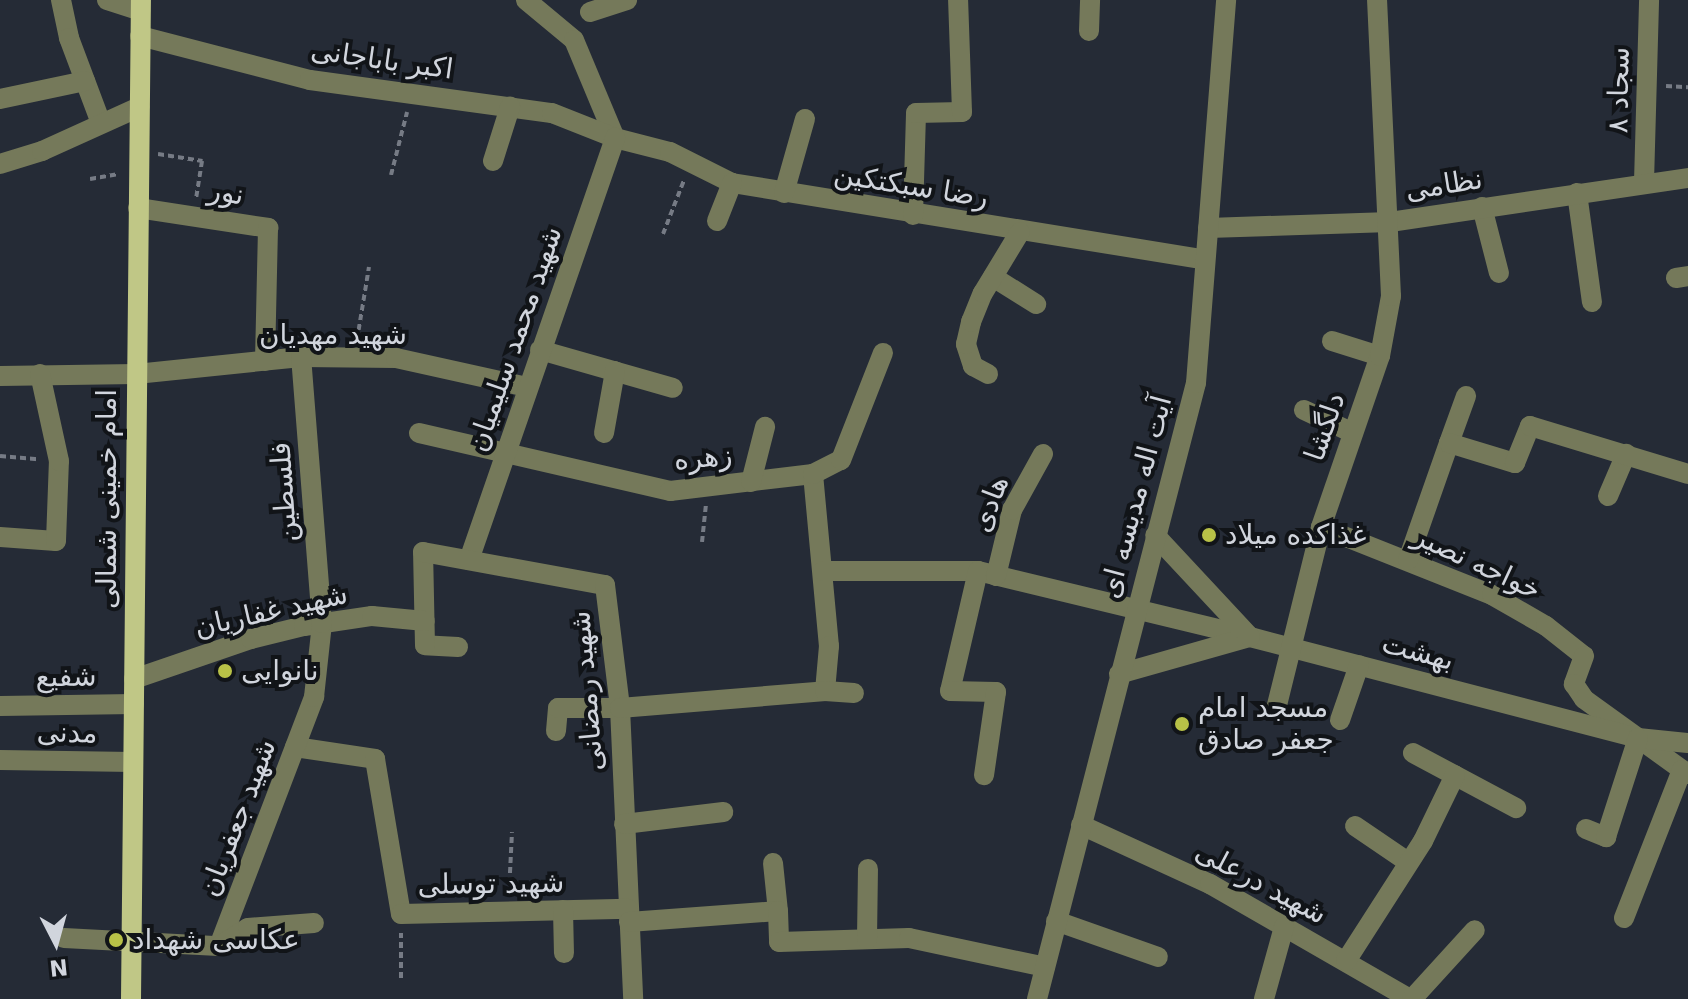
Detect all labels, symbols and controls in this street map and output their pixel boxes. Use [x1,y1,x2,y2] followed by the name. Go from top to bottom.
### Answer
[309,33,455,87] street label: اکبر باباجانی
[1601,46,1637,134] street label: سجاد ۸
[831,157,991,215] street label: رضا سبکتکین
[1403,162,1485,208] street label: نظامی
[206,174,246,212] street label: نور
[461,222,569,456] street label: شهید محمد سلیمیان
[259,318,407,352] street label: شهید مهدیان
[1298,388,1352,466] street label: دلگشا
[90,389,124,609] street label: امام خمینی شمالی
[1093,392,1179,602] street label: آیت اله مدیسه ای
[672,439,734,477] street label: زهره
[264,441,304,543] street label: فلسطین
[964,471,1016,537] street label: هادی
[1225,518,1366,552] place label: غذاکده میلاد
[1408,519,1546,607] street label: خواجه نصیر
[1200,526,1218,544] marker: غذاکده میلاد
[191,577,351,645] street label: شهید غفاریان
[563,609,611,773] street label: شهید رمضانی
[1378,626,1458,678] street label: بهشت
[241,654,318,688] place label: نانوایی
[35,660,97,694] street label: شفیع
[216,662,234,680] marker: نانوایی
[1198,691,1334,757] place label: مسجد امام جعفر صادق
[1173,715,1191,733] marker: مسجد امام جعفر صادق
[36,716,98,750] street label: مدنی
[193,735,283,901] street label: شهید جعفریان
[1190,834,1332,932] street label: شهید درعلی
[417,866,565,902] street label: شهید توسلی
[16,903,96,983] north arrow
[132,923,300,957] place label: عکاسی شهداد
[107,931,125,949] marker: عکاسی شهداد
[48,954,69,981] text: N

